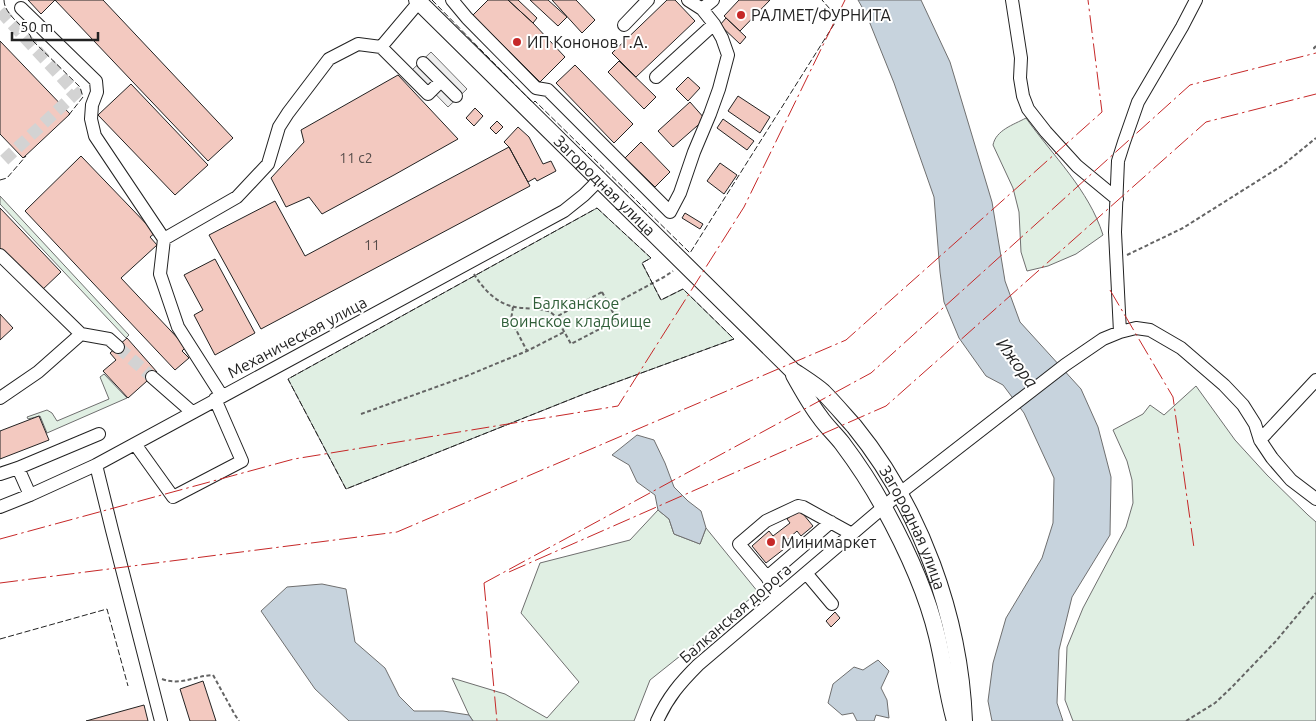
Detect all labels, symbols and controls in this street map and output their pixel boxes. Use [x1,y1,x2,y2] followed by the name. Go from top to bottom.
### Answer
[751,6,892,24] place label: РАЛМЕТ/ФУРНИТА
[735,9,747,21] marker: РАЛМЕТ/ФУРНИТА
[12,10,99,42] scale bar
[20,18,53,35] text: 50 m
[527,33,648,51] place label: ИП Кононов Г.А.
[511,36,523,48] marker: ИП Кононов Г.А.
[551,132,659,239] street label: Загородная улица
[339,150,373,166] house number: 11 с2
[364,237,380,253] house number: 11
[224,293,370,381] street label: Механическая улица
[501,294,651,330] park label: Балканское воинское кладбище
[993,334,1043,391] water label: Ижора
[876,462,949,592] street label: Загородная улица
[781,533,876,551] place label: Минимаркет
[765,536,777,548] marker: Минимаркет
[676,560,794,666] street label: Балканская дорога

